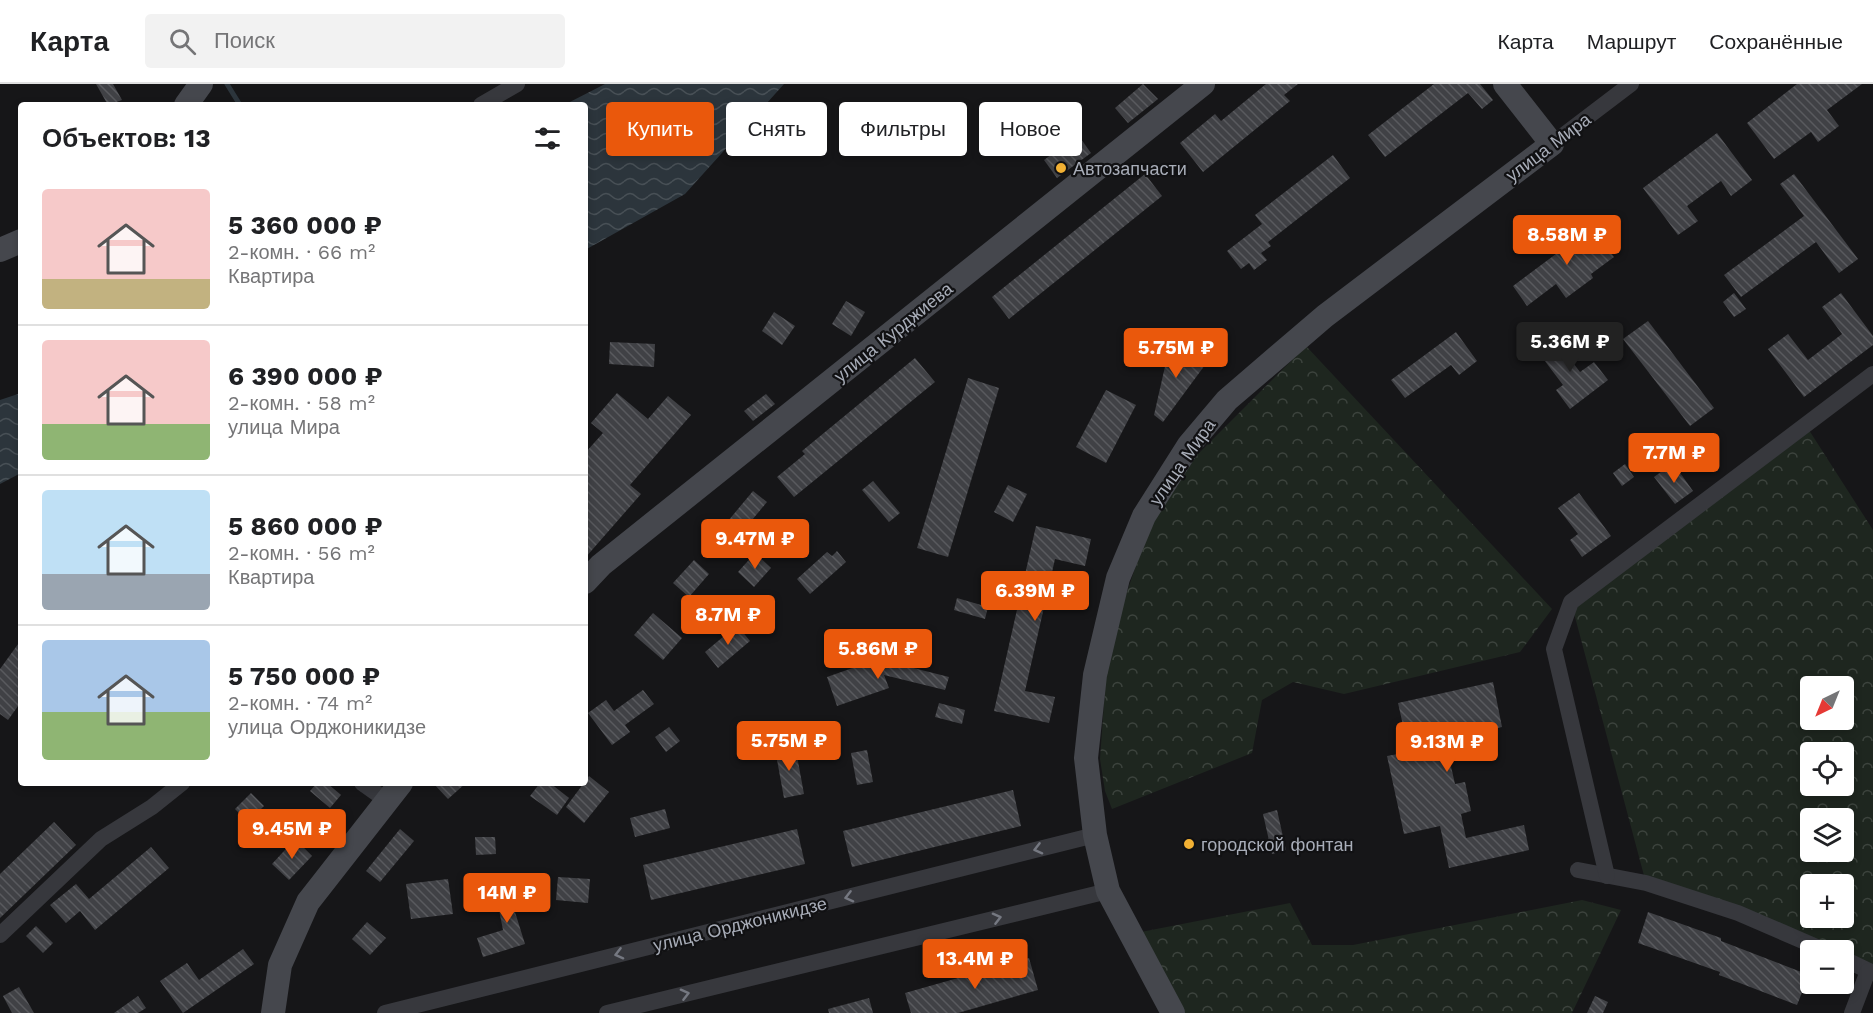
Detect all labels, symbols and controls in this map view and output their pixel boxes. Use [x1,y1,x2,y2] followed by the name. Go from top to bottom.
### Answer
[145,14,565,68] search box
[30,25,109,58] text: Карта
[166,25,199,58] icon: search
[214,28,275,53] text: Поиск
[1498,29,1554,54] text: Карта
[1587,29,1676,54] text: Маршрут
[1709,29,1843,54] text: Сохранённые
[606,102,714,156] chip: Купить
[726,102,827,156] chip: Снять
[839,102,967,156] chip: Фильтры
[979,102,1082,156] chip: Новое
[1501,108,1595,186] street label: улица Мира
[531,122,564,155] icon: filters
[42,123,211,153] text: Объектов: 13
[1073,158,1187,179] place label: Автозапчасти
[1054,161,1068,175] marker: Автозапчасти
[228,210,382,240] text: 5 360 000 ₽
[90,213,162,285] icon: home
[1512,215,1622,266] pin: 8.58M ₽
[1527,222,1607,246] text: 8.58M ₽
[228,240,375,264] text: 2-комн. · 66 m²
[228,264,314,288] text: Квартира
[829,277,957,386] street label: улица Курджиева
[1515,322,1625,373] pin: 5.36M ₽
[1121,328,1231,379] pin: 5.75M ₽
[1530,329,1610,353] text: 5.36M ₽
[1138,335,1214,359] text: 5.75M ₽
[228,361,383,391] text: 6 390 000 ₽
[90,364,162,436] icon: home
[228,391,375,415] text: 2-комн. · 58 m²
[1145,414,1220,509] street label: улица Мира
[228,415,340,439] text: улица Мира
[1625,433,1723,484] pin: 7.7M ₽
[1642,440,1706,464] text: 7.7M ₽
[228,511,383,541] text: 5 860 000 ₽
[90,514,162,586] icon: home
[700,519,810,570] pin: 9.47M ₽
[715,526,795,550] text: 9.47M ₽
[228,541,375,565] text: 2-комн. · 56 m²
[228,565,314,589] text: Квартира
[980,571,1090,622] pin: 6.39M ₽
[995,578,1075,602] text: 6.39M ₽
[679,595,777,646] pin: 8.7M ₽
[695,602,761,626] text: 8.7M ₽
[823,629,933,680] pin: 5.86M ₽
[838,636,918,660] text: 5.86M ₽
[228,661,380,691] text: 5 750 000 ₽
[90,664,162,736] icon: home
[1800,676,1854,730] north arrow
[1800,676,1854,994] map controls
[228,691,372,715] text: 2-комн. · 74 m²
[228,715,426,739] text: улица Орджоникидзе
[734,721,844,772] pin: 5.75M ₽
[1392,722,1502,773] pin: 9.13M ₽
[751,728,827,752] text: 5.75M ₽
[1410,729,1484,753] text: 9.13M ₽
[1800,742,1854,796] button: locate
[1800,808,1854,862] button: layers
[237,809,347,860] pin: 9.45M ₽
[252,816,332,840] text: 9.45M ₽
[1201,834,1353,855] place label: городской фонтан
[1182,837,1196,851] marker: городской фонтан
[1033,842,1044,854] one-way arrow
[465,873,549,924] pin: 14M ₽
[1800,874,1854,928] button: +
[477,880,537,904] text: 14M ₽
[844,889,854,902] one-way arrow
[651,892,829,956] street label: улица Орджоникидзе
[991,913,1001,926] one-way arrow
[920,939,1030,990] pin: 13.4M ₽
[1800,940,1854,994] button: −
[937,946,1013,970] text: 13.4M ₽
[614,947,624,960] one-way arrow
[680,989,690,1002] one-way arrow

